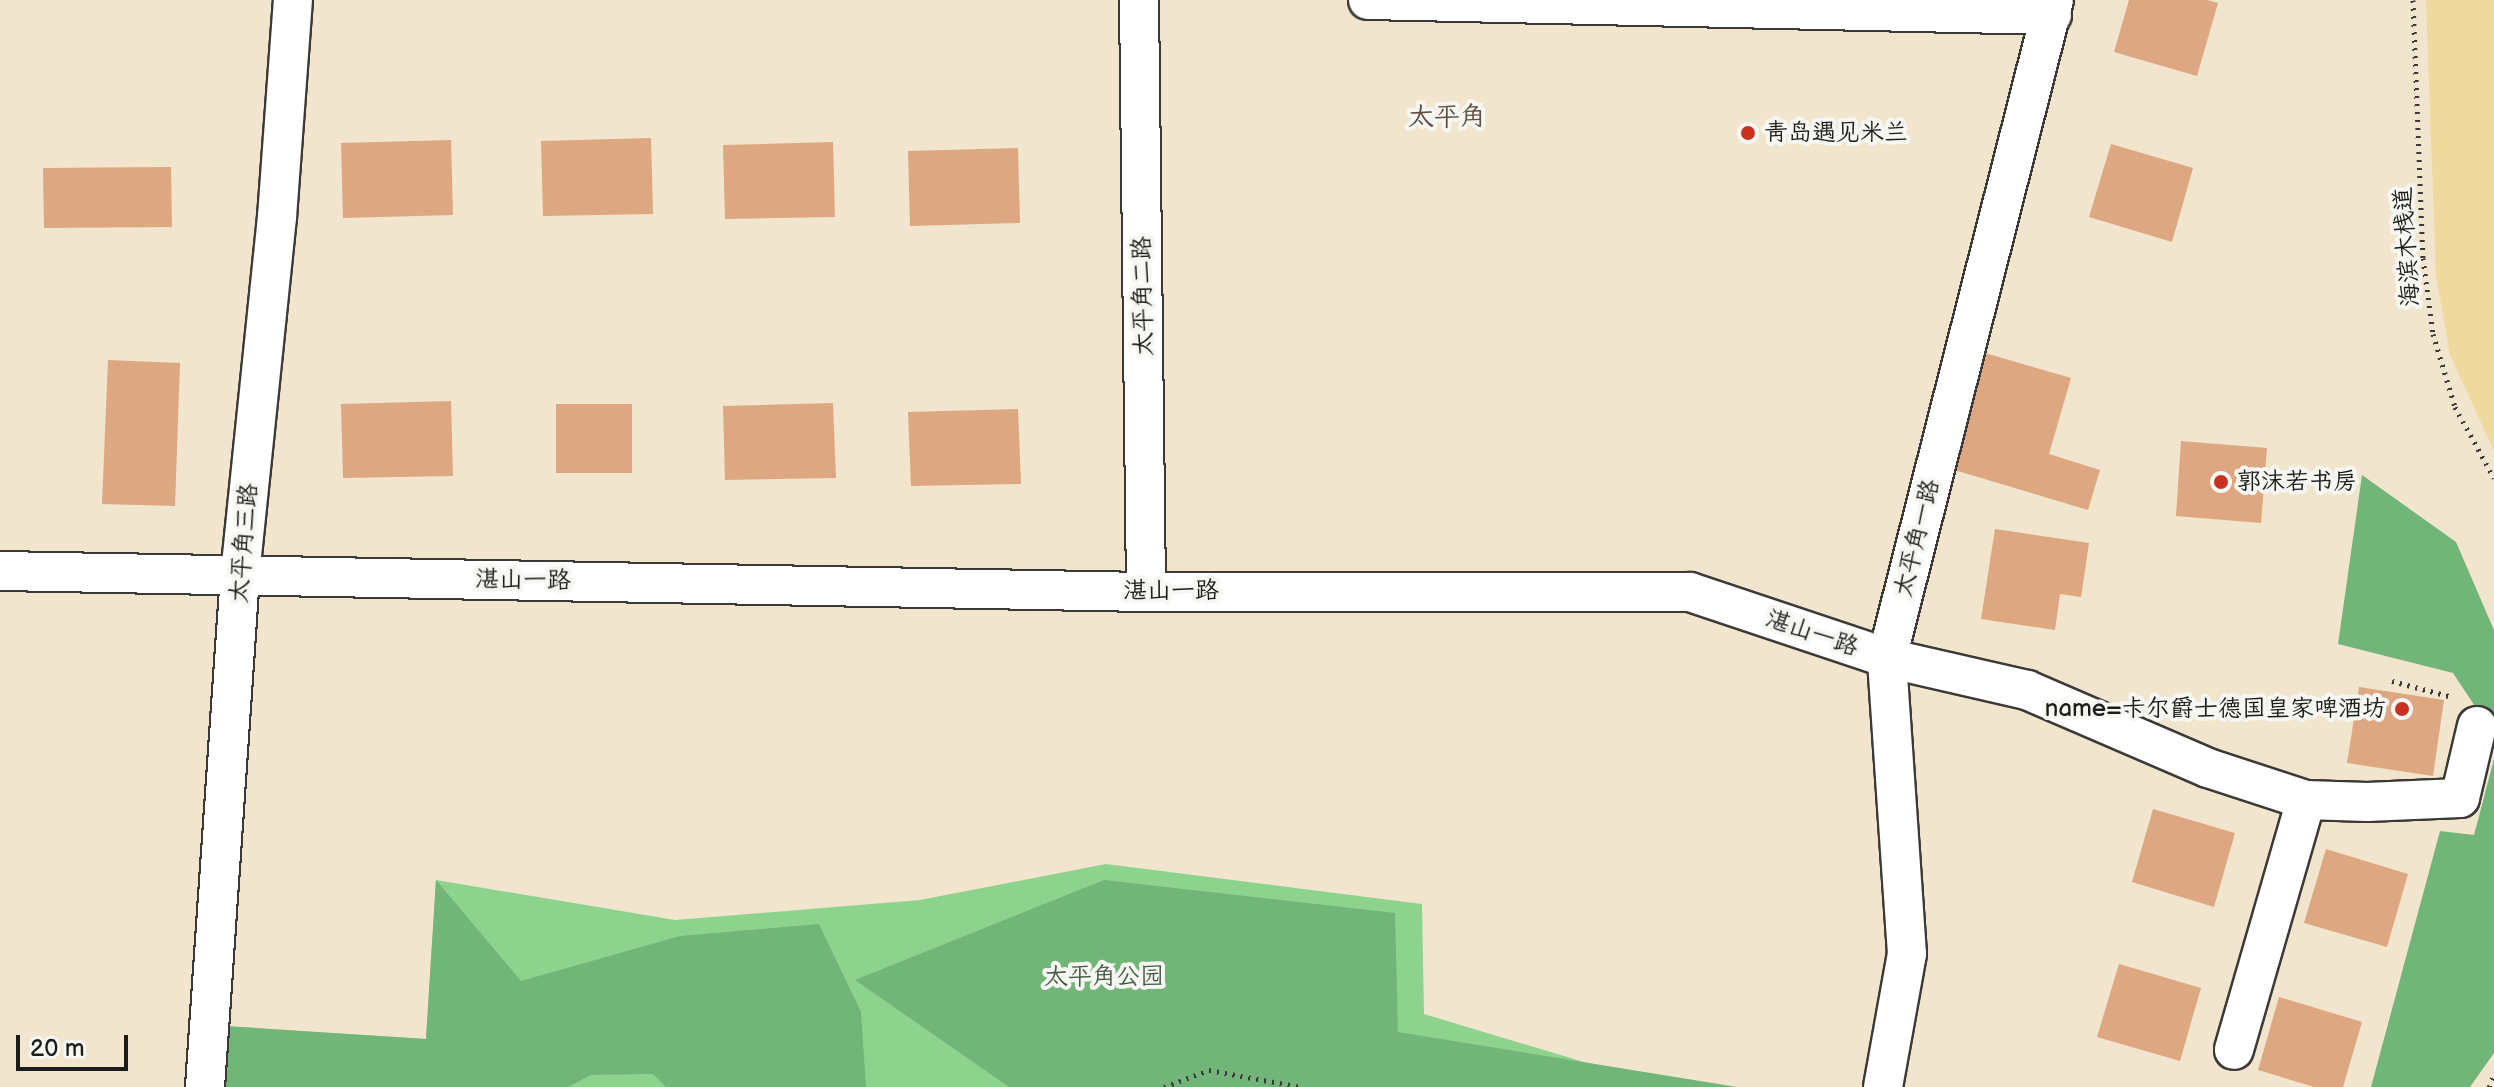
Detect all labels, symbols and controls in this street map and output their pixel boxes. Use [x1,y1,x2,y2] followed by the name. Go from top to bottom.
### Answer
[1408,102,1486,134] district label: 太平角
[1764,119,1908,147] place label: 青岛遇见米兰
[1739,124,1757,142] marker: 青岛遇见米兰
[2388,186,2426,308] street label: 海滨木栈道
[1128,236,1158,356] street label: 太平角二路
[2237,468,2357,496] place label: 郭沫若书房
[2212,473,2230,491] marker: 郭沫若书房
[1889,476,1945,600] street label: 太平角一路
[224,482,264,604] street label: 太平角三路
[475,565,571,595] street label: 湛山一路
[1123,577,1219,605] street label: 湛山一路
[1762,604,1862,662] street label: 湛山一路
[2045,695,2386,723] place label: name=卡尔爵士德国皇家啤酒坊
[2393,700,2411,718] marker: name=卡尔爵士德国皇家啤酒坊
[1044,963,1164,991] park label: 太平角公园
[20,1019,132,1069] scale bar
[30,1034,85,1063] text: 20 m

